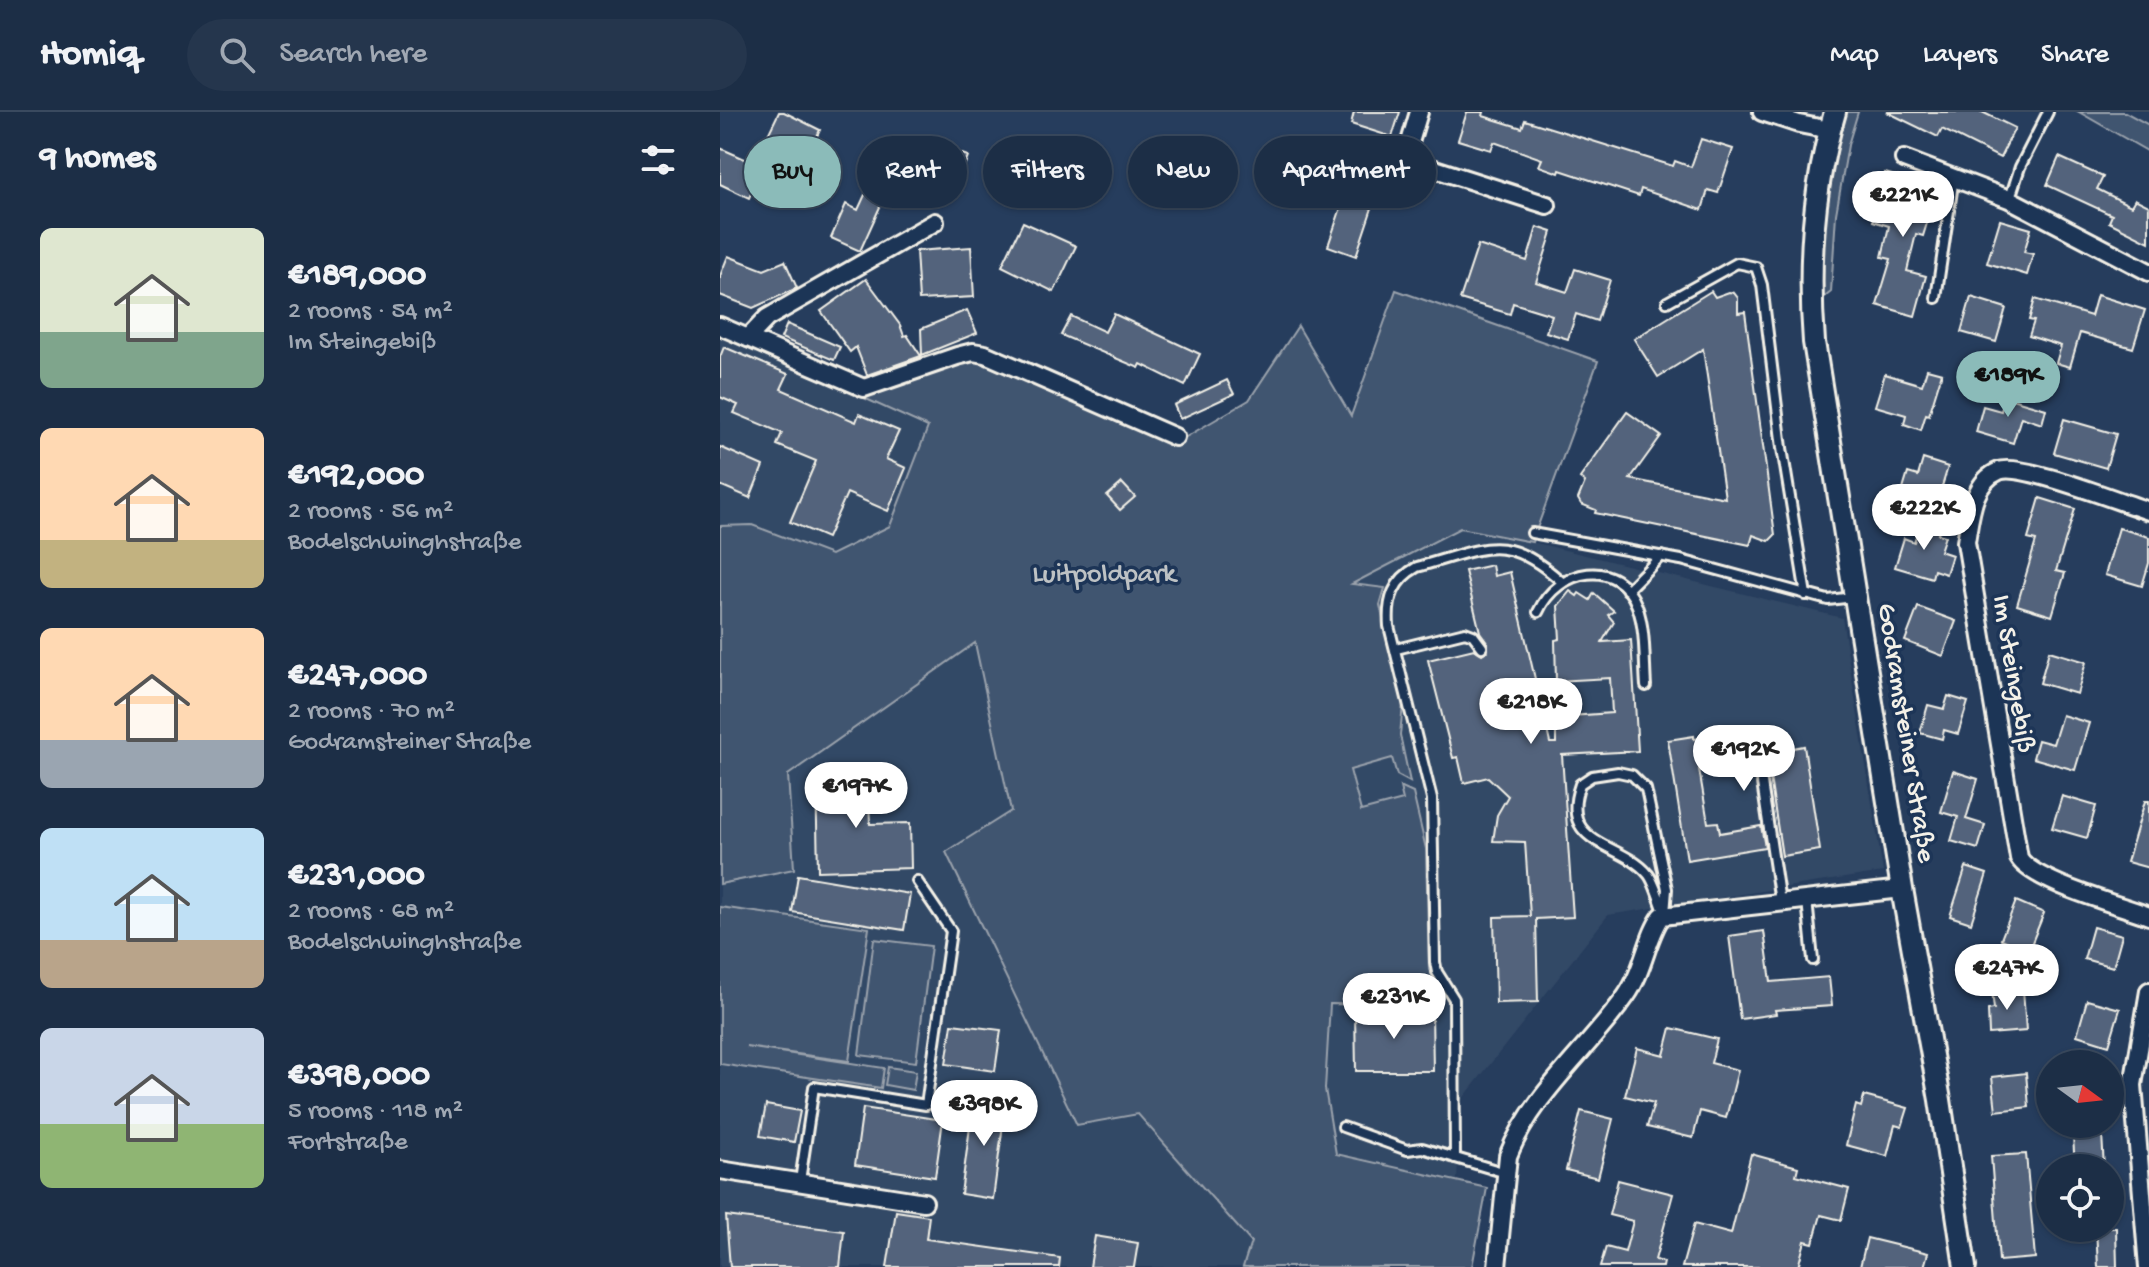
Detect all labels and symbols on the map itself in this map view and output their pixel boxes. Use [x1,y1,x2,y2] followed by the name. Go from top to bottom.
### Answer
[1847,171,1959,239] pin: €221K
[1952,351,2064,419] pin: €189K
[1868,484,1980,552] pin: €222K
[1032,559,1178,592] park label: Luitpoldpark
[1983,593,2041,755] street label: Im Steingebiß
[1868,601,1942,865] street label: Godramsteiner Straße
[1475,678,1587,746] pin: €218K
[1688,725,1800,793] pin: €192K
[800,762,912,830] pin: €197K
[1951,944,2063,1012] pin: €247K
[1338,973,1450,1041] pin: €231K
[2036,1050,2124,1138] north arrow
[928,1080,1040,1148] pin: €398K

